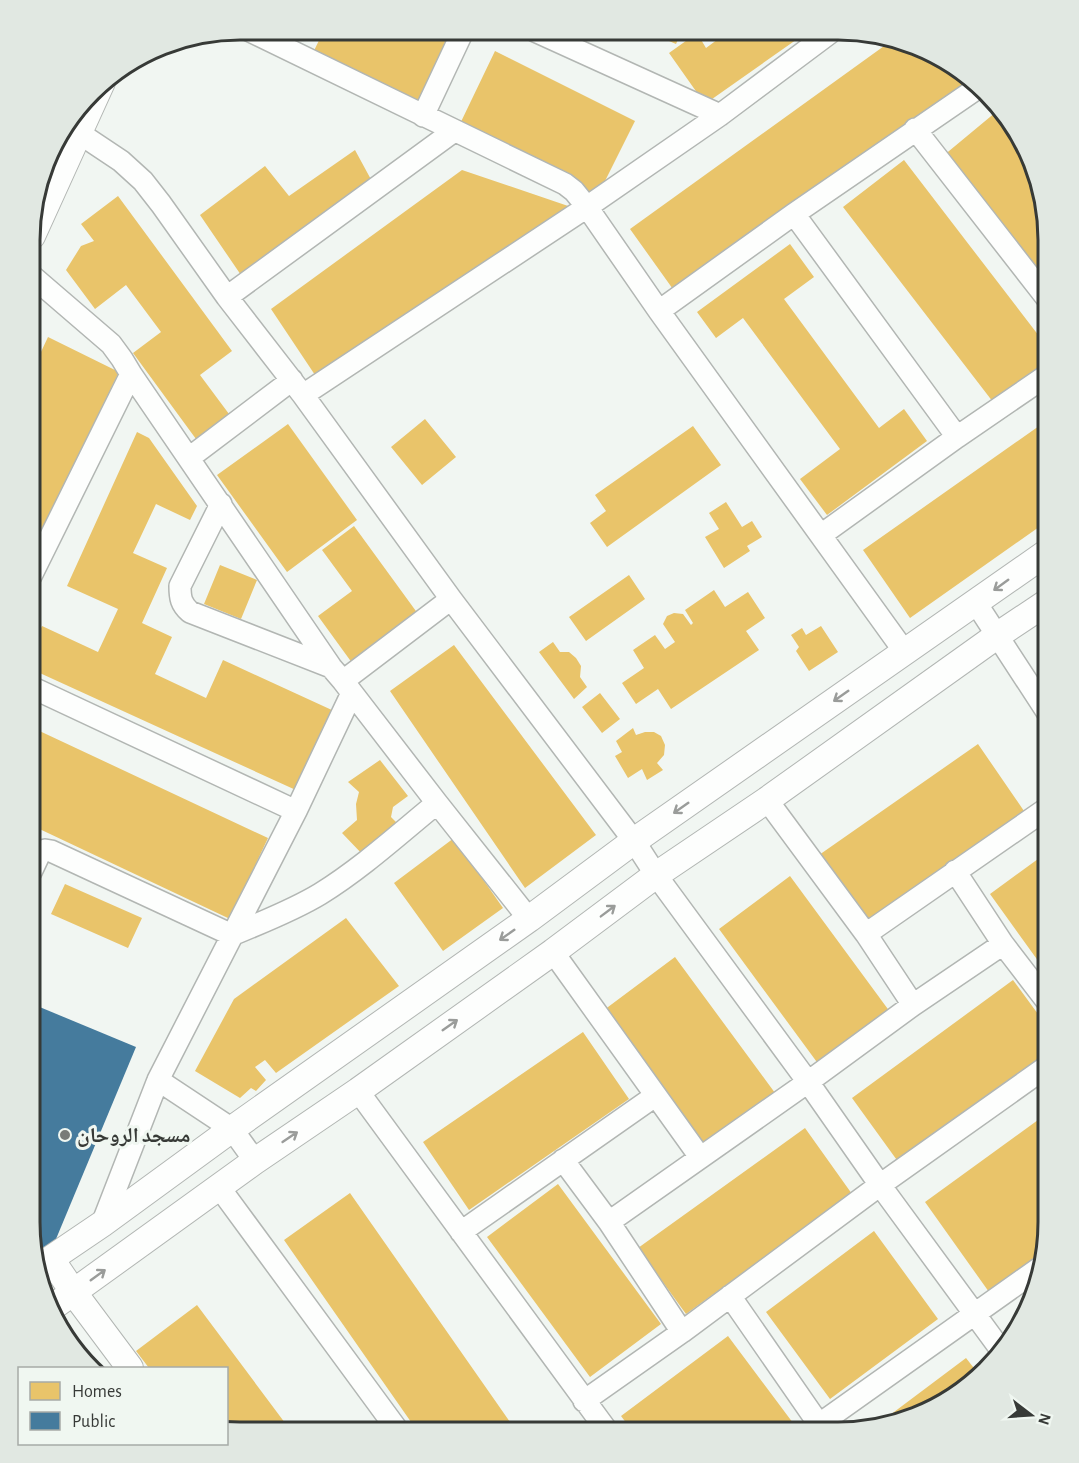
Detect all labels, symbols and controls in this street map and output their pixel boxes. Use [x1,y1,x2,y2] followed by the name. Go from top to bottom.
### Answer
[994,579,1010,591] one-way arrow
[833,690,850,702] one-way arrow
[673,802,690,814] one-way arrow
[600,905,616,917] one-way arrow
[499,929,515,941] one-way arrow
[442,1019,458,1031] one-way arrow
[77,1125,190,1147] place label: مسجد الروحان
[58,1128,72,1142] marker: مسجد الروحان
[282,1131,298,1143] one-way arrow
[90,1269,106,1282] one-way arrow
[18,1367,228,1445] legend
[72,1383,122,1401] text: Homes
[1001,1385,1061,1445] north arrow
[1035,1411,1054,1427] text: N
[72,1413,115,1431] text: Public

